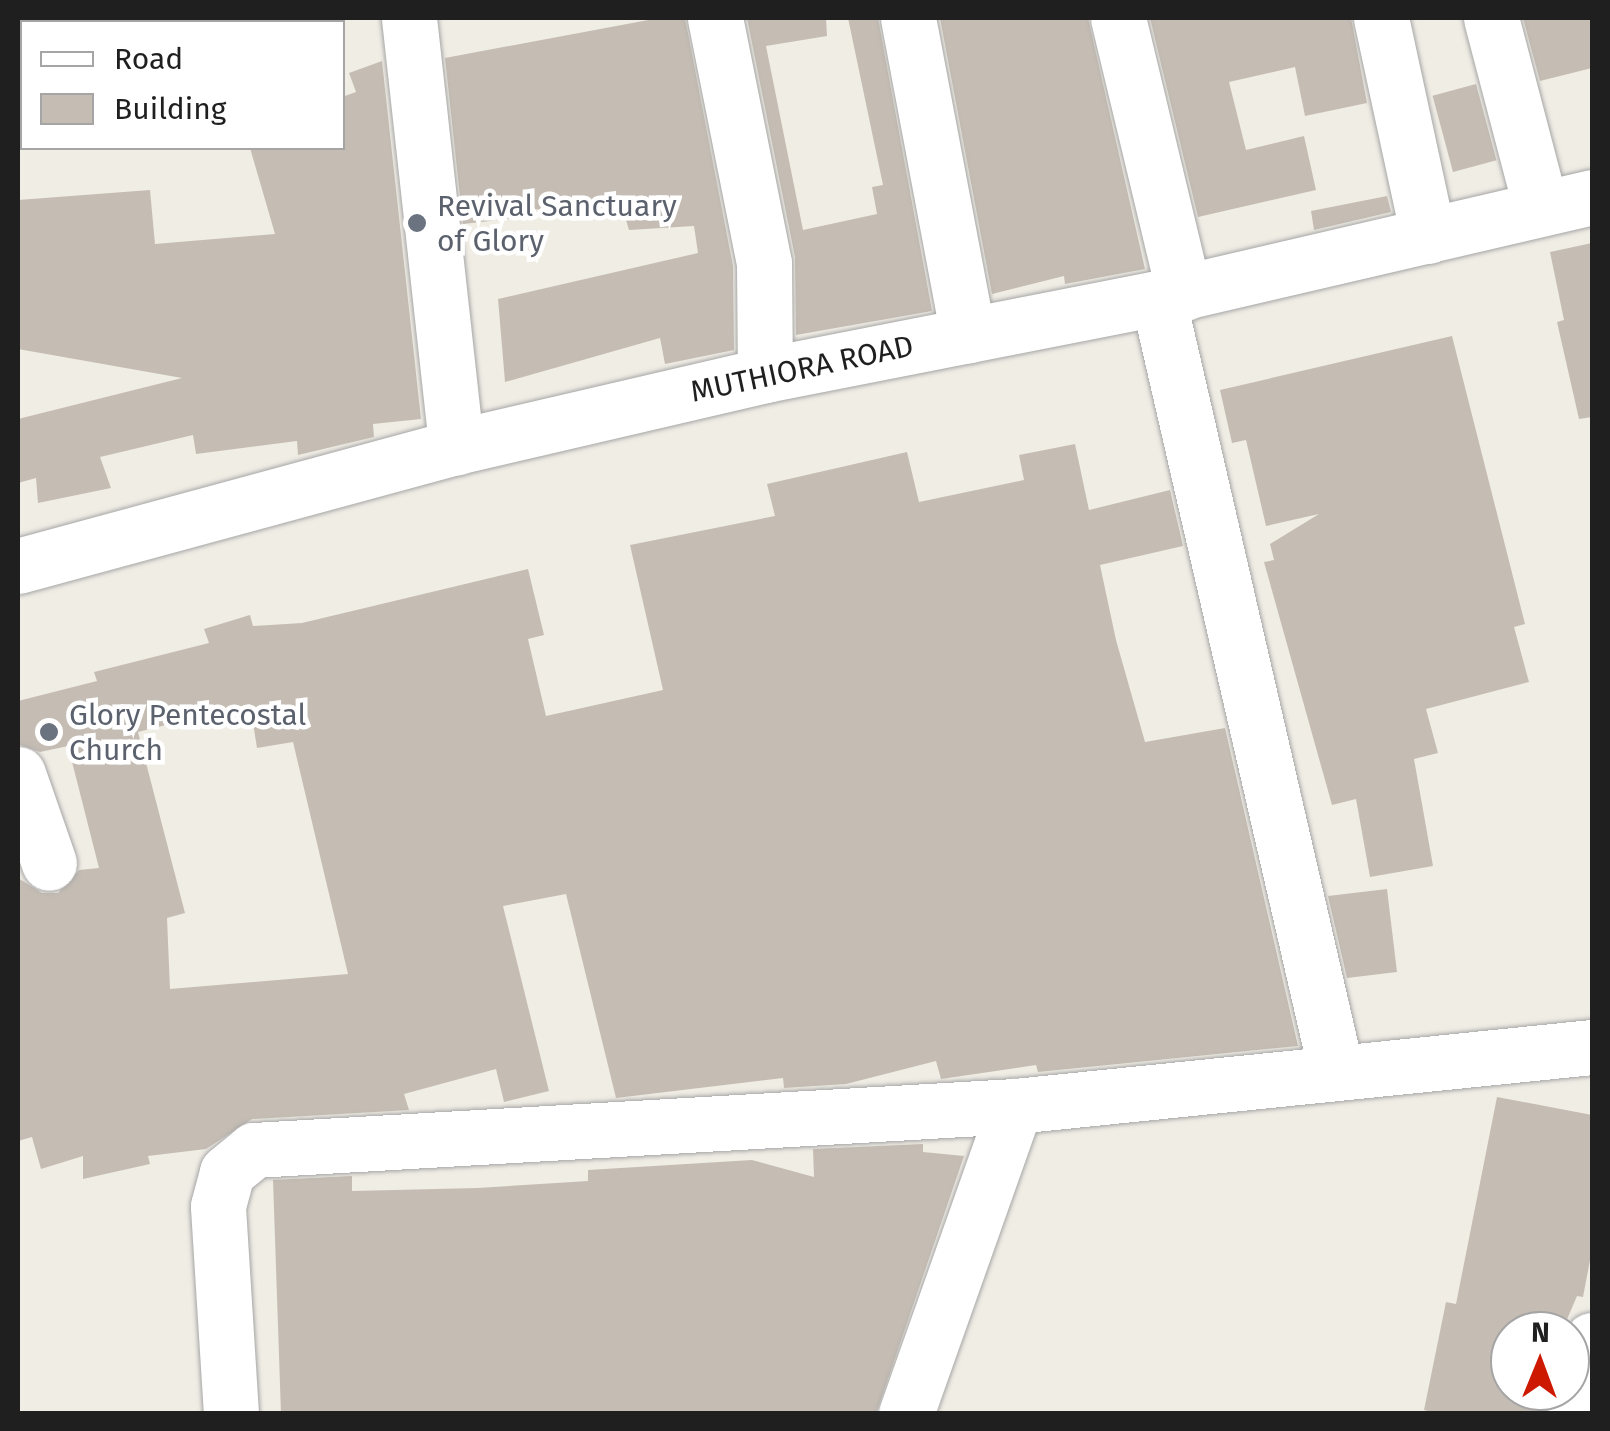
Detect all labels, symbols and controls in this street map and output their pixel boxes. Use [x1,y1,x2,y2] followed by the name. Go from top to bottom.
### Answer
[20,20,345,150] legend
[114,41,183,77] text: Road
[114,91,226,127] text: Building
[437,188,677,258] place label: Revival Sanctuary of Glory
[406,212,428,234] marker: Revival Sanctuary of Glory
[687,328,917,410] street label: MUTHIORA ROAD
[69,697,306,768] place label: Glory Pentecostal Church
[38,721,60,743] marker: Glory Pentecostal Church
[1490,1311,1590,1411] north arrow
[1531,1316,1550,1349] text: N

